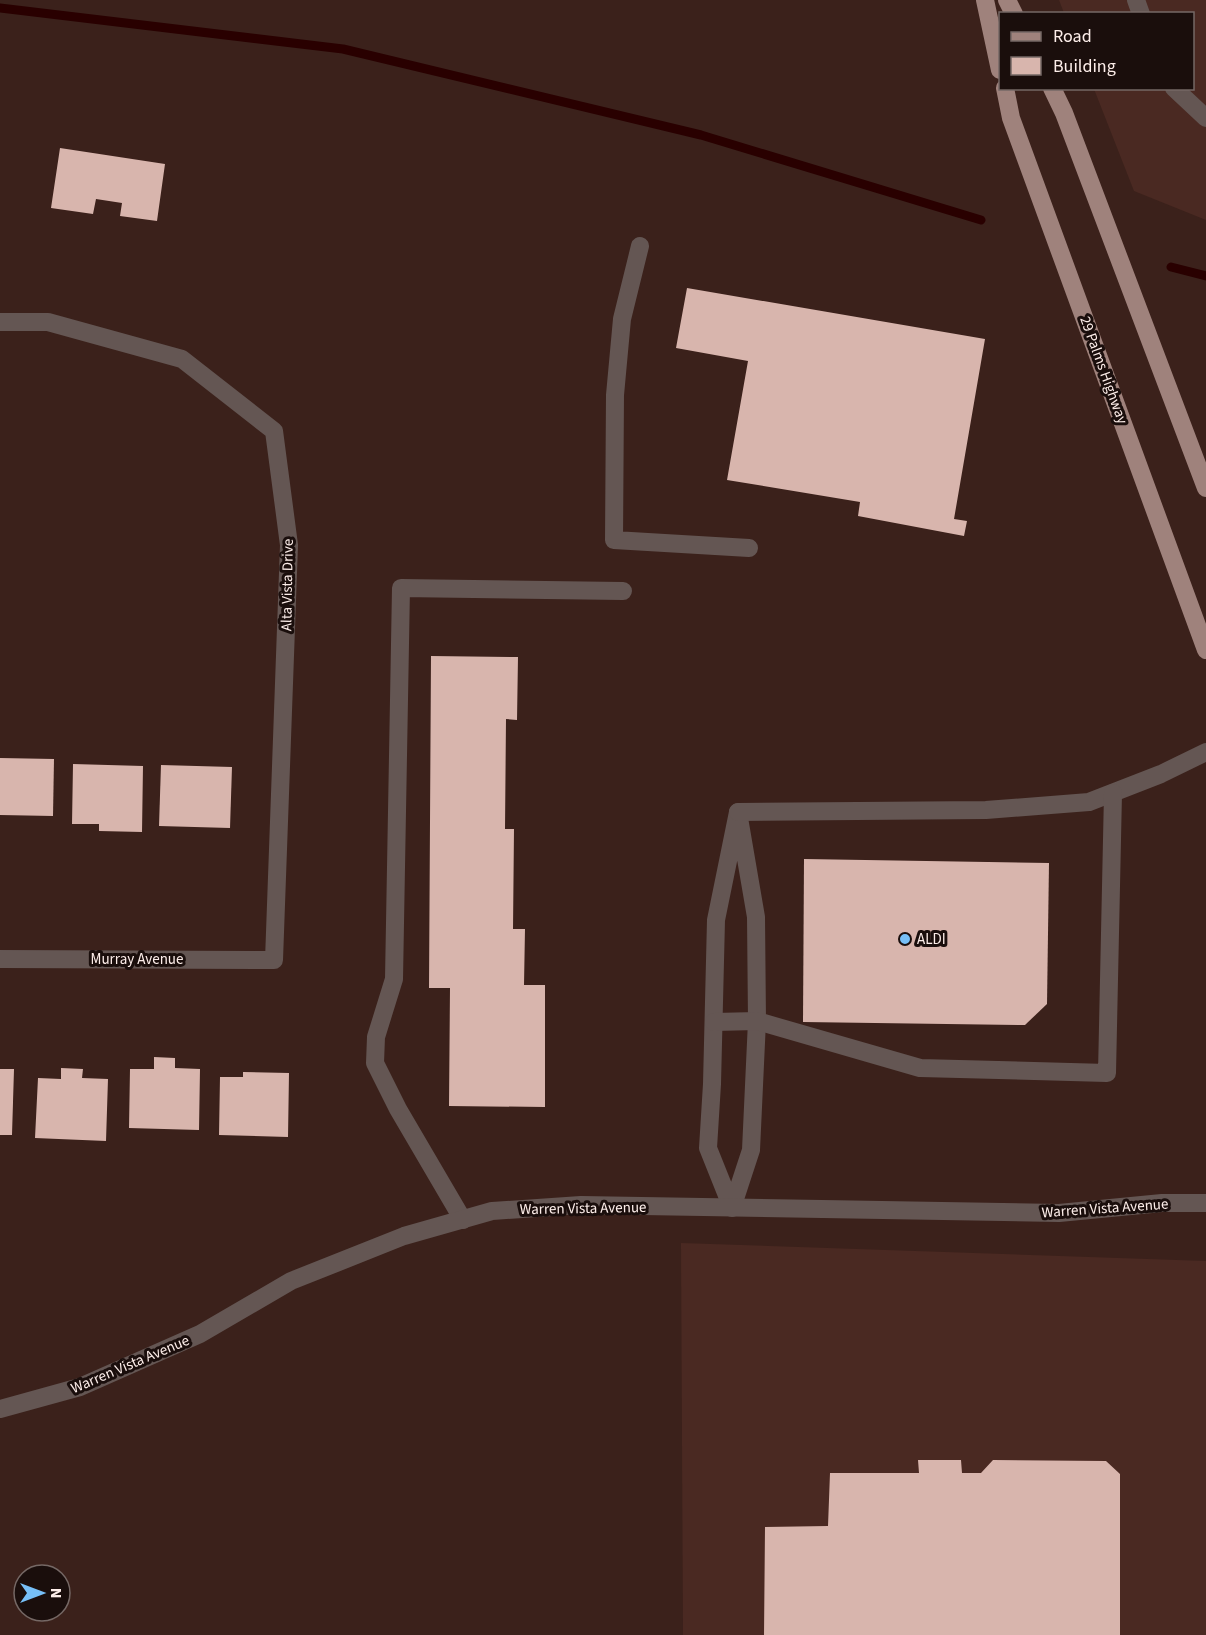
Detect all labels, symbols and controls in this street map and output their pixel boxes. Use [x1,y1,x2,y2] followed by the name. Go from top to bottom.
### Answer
[999,12,1194,90] legend
[1053,24,1092,49] text: Road
[1053,54,1116,79] text: Building
[1074,313,1133,427] street label: 29 Palms Highway
[276,539,299,631] street label: Alta Vista Drive
[917,929,946,950] place label: ALDI
[898,932,912,946] marker: ALDI
[91,949,183,970] street label: Murray Avenue
[1041,1194,1169,1223] street label: Warren Vista Avenue
[519,1197,647,1220] street label: Warren Vista Avenue
[68,1330,193,1399] street label: Warren Vista Avenue
[12,1563,72,1623] north arrow
[45,1588,67,1598] text: N

